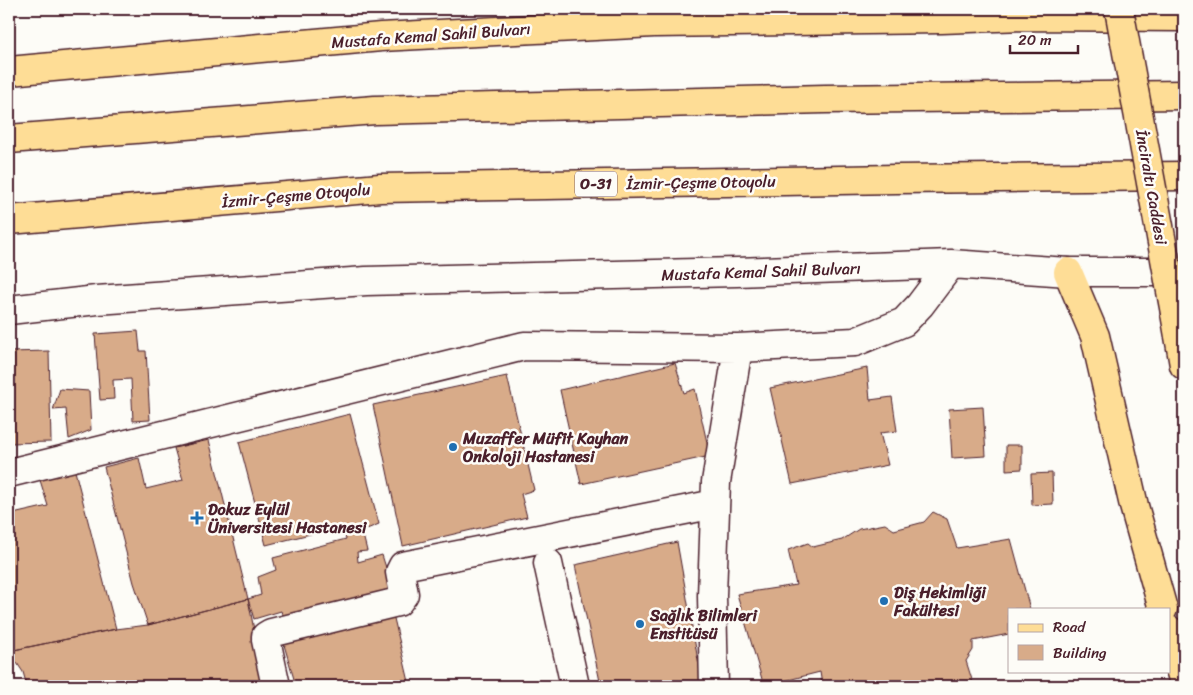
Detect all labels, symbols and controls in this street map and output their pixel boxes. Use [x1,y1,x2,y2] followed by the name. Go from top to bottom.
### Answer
[330,14,532,57] street label: Mustafa Kemal Sahil Bulvarı
[1010,22,1078,54] scale bar
[1018,27,1052,53] text: 20 m
[1127,126,1176,247] street label: İnciraltı Caddesi
[625,167,776,198] street label: İzmir-Çeşme Otoyolu
[575,172,617,196] road number: O-31
[219,175,372,217] street label: İzmir-Çeşme Otoyolu
[661,254,861,289] street label: Mustafa Kemal Sahil Bulvarı
[462,424,628,471] place label: Muzaffer Müfit Kayhan Onkoloji Hastanesi
[447,441,459,453] marker: Muzaffer Müfit Kayhan Onkoloji Hastanesi
[208,495,367,542] place label: Dokuz Eylül Üniversitesi Hastanesi
[190,511,204,525] marker: Dokuz Eylül Üniversitesi Hastanesi
[893,578,987,625] place label: Diş Hekimliği Fakültesi
[878,595,890,607] marker: Diş Hekimliği Fakültesi
[649,601,758,648] place label: Sağlık Bilimleri Enstitüsü
[1008,608,1170,672] legend
[1053,614,1086,640] text: Road
[634,618,646,630] marker: Sağlık Bilimleri Enstitüsü
[1053,640,1107,666] text: Building

